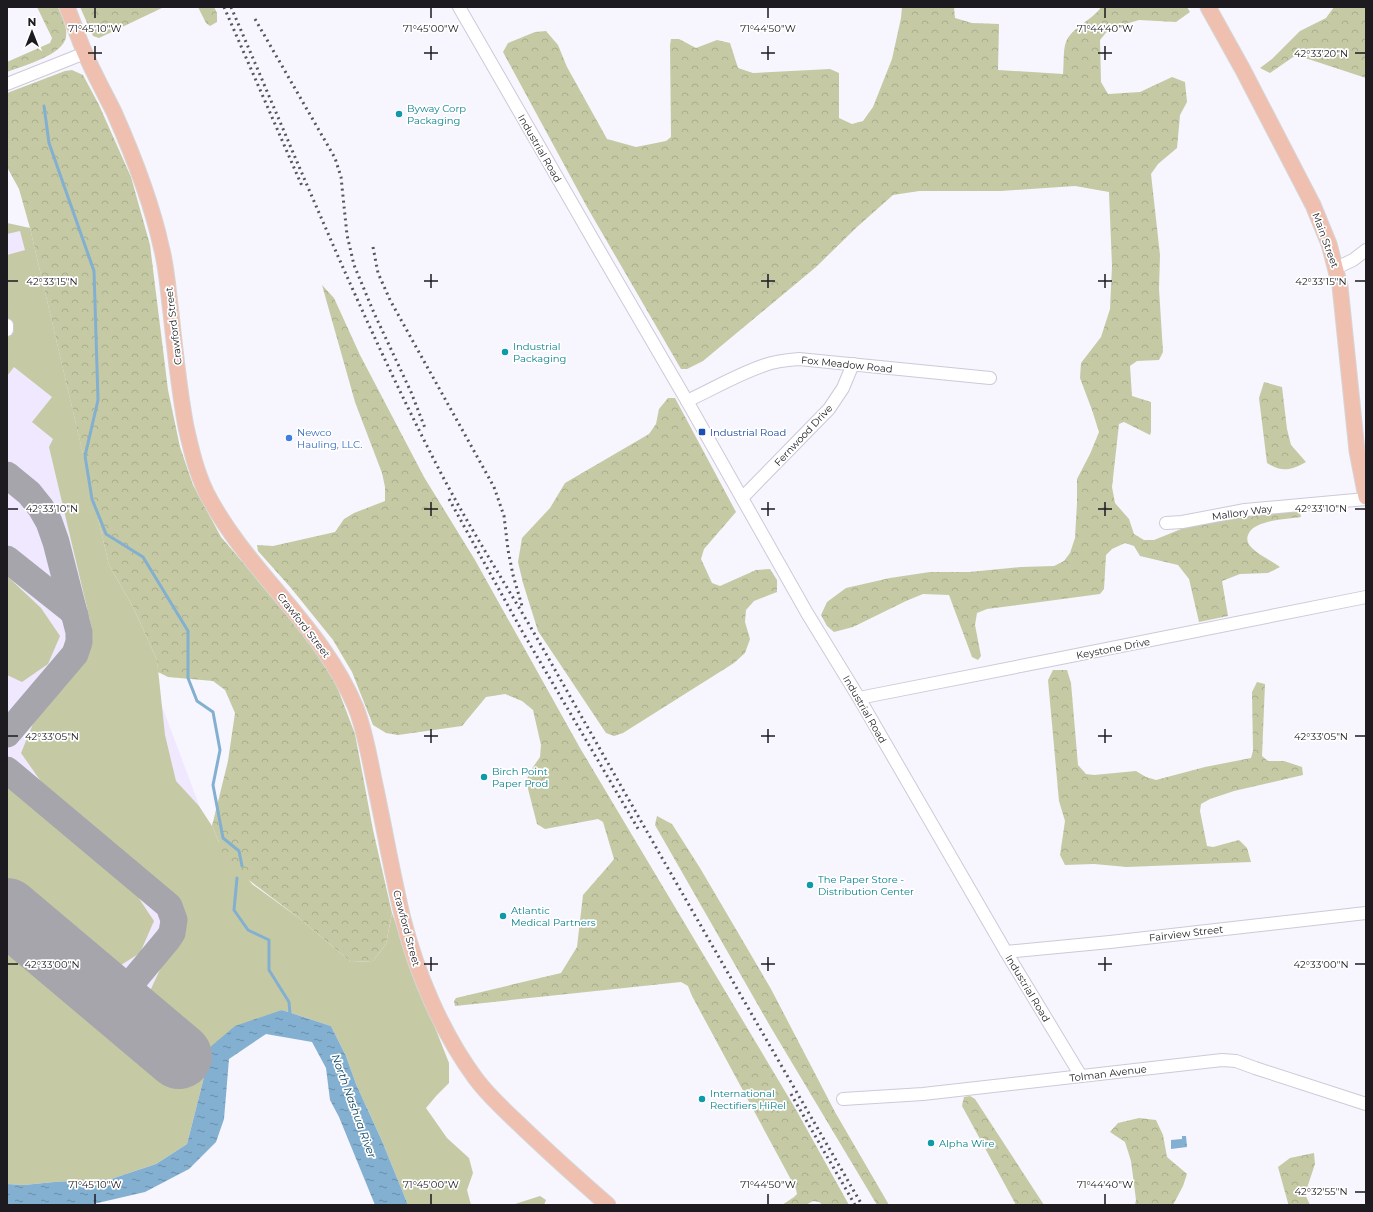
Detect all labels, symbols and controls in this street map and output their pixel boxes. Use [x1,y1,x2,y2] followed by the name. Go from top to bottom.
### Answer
[12,12,52,52] north arrow
[28,15,36,29] text: N
[68,22,122,35] text: 71°45'10"W
[403,22,459,35] text: 71°45'00"W
[740,22,796,35] text: 71°44'50"W
[1077,22,1133,35] text: 71°44'40"W
[1294,47,1348,60] text: 42°33'20"N
[407,102,466,127] place label: Byway Corp Packaging
[394,109,404,119] marker: Byway Corp Packaging
[515,112,564,184] street label: Industrial Road
[1310,211,1342,270] street label: Main Street
[26,275,78,288] text: 42°33'15"N
[1295,275,1347,288] text: 42°33'15"N
[162,286,185,366] street label: Crawford Street
[513,340,566,365] place label: Industrial Packaging
[500,347,510,357] marker: Industrial Packaging
[801,353,893,376] street label: Fox Meadow Road
[771,402,835,469] street label: Fernwood Drive
[297,426,362,451] place label: Newco Hauling, LLC.
[710,426,786,439] place label: Industrial Road
[697,427,707,437] marker: Industrial Road
[284,433,294,443] marker: Newco Hauling, LLC.
[26,502,78,515] text: 42°33'10"N
[1211,502,1274,523] street label: Mallory Way
[1295,502,1347,515] text: 42°33'10"N
[274,590,333,660] street label: Crawford Street
[1075,635,1151,662] street label: Keystone Drive
[840,673,889,745] street label: Industrial Road
[25,730,79,743] text: 42°33'05"N
[1294,730,1348,743] text: 42°33'05"N
[492,765,548,790] place label: Birch Point Paper Prod
[479,772,489,782] marker: Birch Point Paper Prod
[818,873,914,898] place label: The Paper Store - Distribution Center
[805,880,815,890] marker: The Paper Store - Distribution Center
[390,889,423,968] street label: Crawford Street
[511,904,596,929] place label: Atlantic Medical Partners
[498,911,508,921] marker: Atlantic Medical Partners
[1148,923,1224,944] street label: Fairview Street
[1002,952,1053,1024] street label: Industrial Road
[24,958,80,971] text: 42°33'00"N
[1293,958,1349,971] text: 42°33'00"N
[329,1052,380,1161] water label: North Nashua River
[1069,1062,1147,1085] street label: Tolman Avenue
[710,1087,786,1112] place label: International Rectifiers HiRel
[697,1094,707,1104] marker: International Rectifiers HiRel
[939,1137,994,1150] place label: Alpha Wire
[926,1138,936,1148] marker: Alpha Wire
[68,1178,122,1191] text: 71°45'10"W
[403,1178,459,1191] text: 71°45'00"W
[740,1178,796,1191] text: 71°44'50"W
[1077,1178,1133,1191] text: 71°44'40"W
[1294,1185,1348,1198] text: 42°32'55"N

